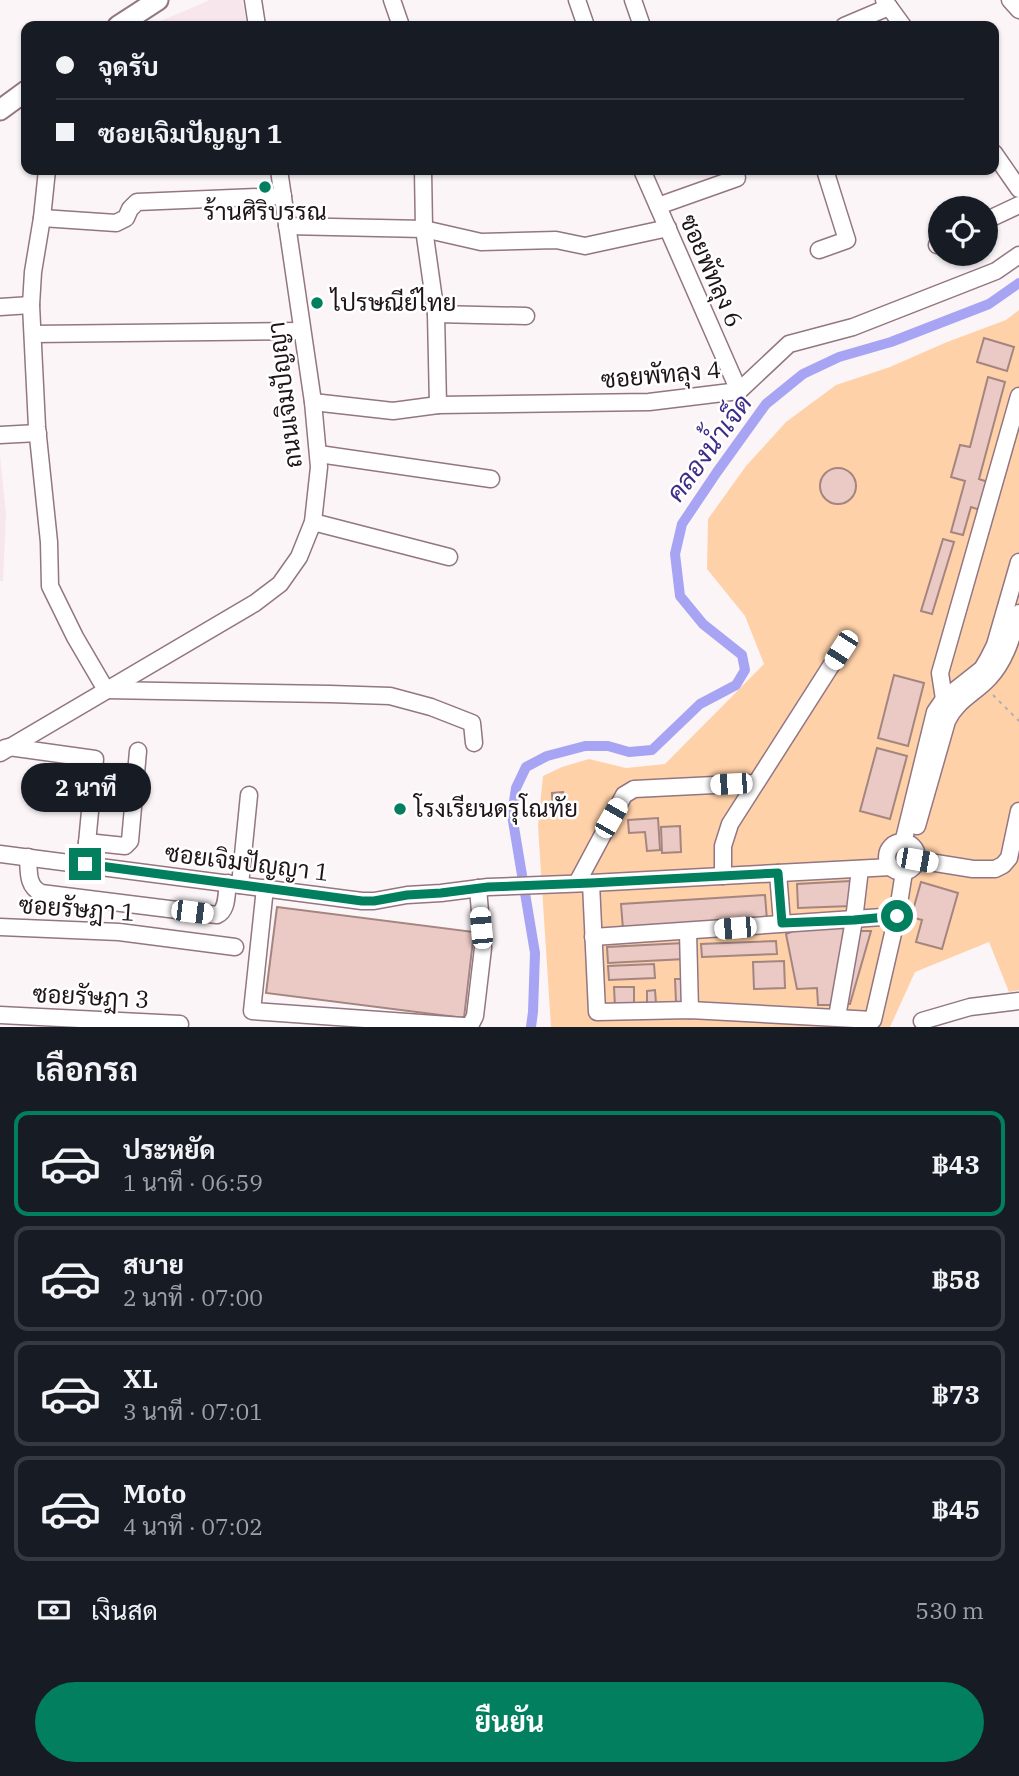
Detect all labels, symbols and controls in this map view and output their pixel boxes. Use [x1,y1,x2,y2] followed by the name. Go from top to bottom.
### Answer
[98,49,159,83] text: จุดรับ
[98,116,282,150] text: ซอยเจิมปัญญา 1
[257,179,273,195] marker: ร้านศิริบรรณ
[203,195,327,227] place label: ร้านศิริบรรณ
[928,196,998,266] map controls
[928,196,998,266] button: locate
[672,209,751,333] street label: ซอยพัทลุง 6
[329,286,456,318] place label: ไปรษณีย์ไทย
[309,295,325,311] marker: ไปรษณีย์ไทย
[259,320,309,470] street label: ถนนเจิมปัญญา
[600,353,722,396] street label: ซอยพัทลุง 4
[655,385,759,508] water label: คลองน้ำเจ็ด
[821,627,862,673] car
[20,762,150,812] callout: 2 นาที
[55,772,117,802] text: 2 นาที
[710,772,753,796] car
[412,792,578,825] place label: โรงเรียนดรุโณทัย
[592,795,631,841] car
[392,801,408,817] marker: โรงเรียนดรุโณทัย
[163,836,331,888] street label: ซอยเจิมปัญญา 1
[895,846,940,874] car
[69,848,101,880] route end
[18,888,136,929] street label: ซอยรัษฎา 1
[170,899,215,925] car
[881,900,913,932] route start
[469,906,494,950] car
[714,916,757,940] car
[32,977,150,1016] street label: ซอยรัษฎา 3
[35,1048,138,1090] text: เลือกรถ
[39,1132,102,1195] icon: car
[123,1132,216,1166] text: ประหยัด
[931,1147,980,1181] text: ฿43
[123,1167,263,1197] text: 1 นาที · 06:59
[39,1247,102,1310] icon: car
[123,1247,184,1281] text: สบาย
[931,1262,980,1296] text: ฿58
[123,1282,263,1312] text: 2 นาที · 07:00
[123,1361,158,1395] text: XL
[39,1362,102,1425] icon: car
[931,1377,980,1411] text: ฿73
[123,1396,263,1426] text: 3 นาที · 07:01
[123,1476,186,1510] text: Moto
[39,1477,102,1540] icon: car
[931,1492,980,1526] text: ฿45
[123,1511,263,1541] text: 4 นาที · 07:02
[35,1591,73,1629] icon: cash
[91,1593,158,1627] text: เงินสด
[915,1595,984,1625] text: 530 m
[35,1682,984,1762] button: ยืนยัน

